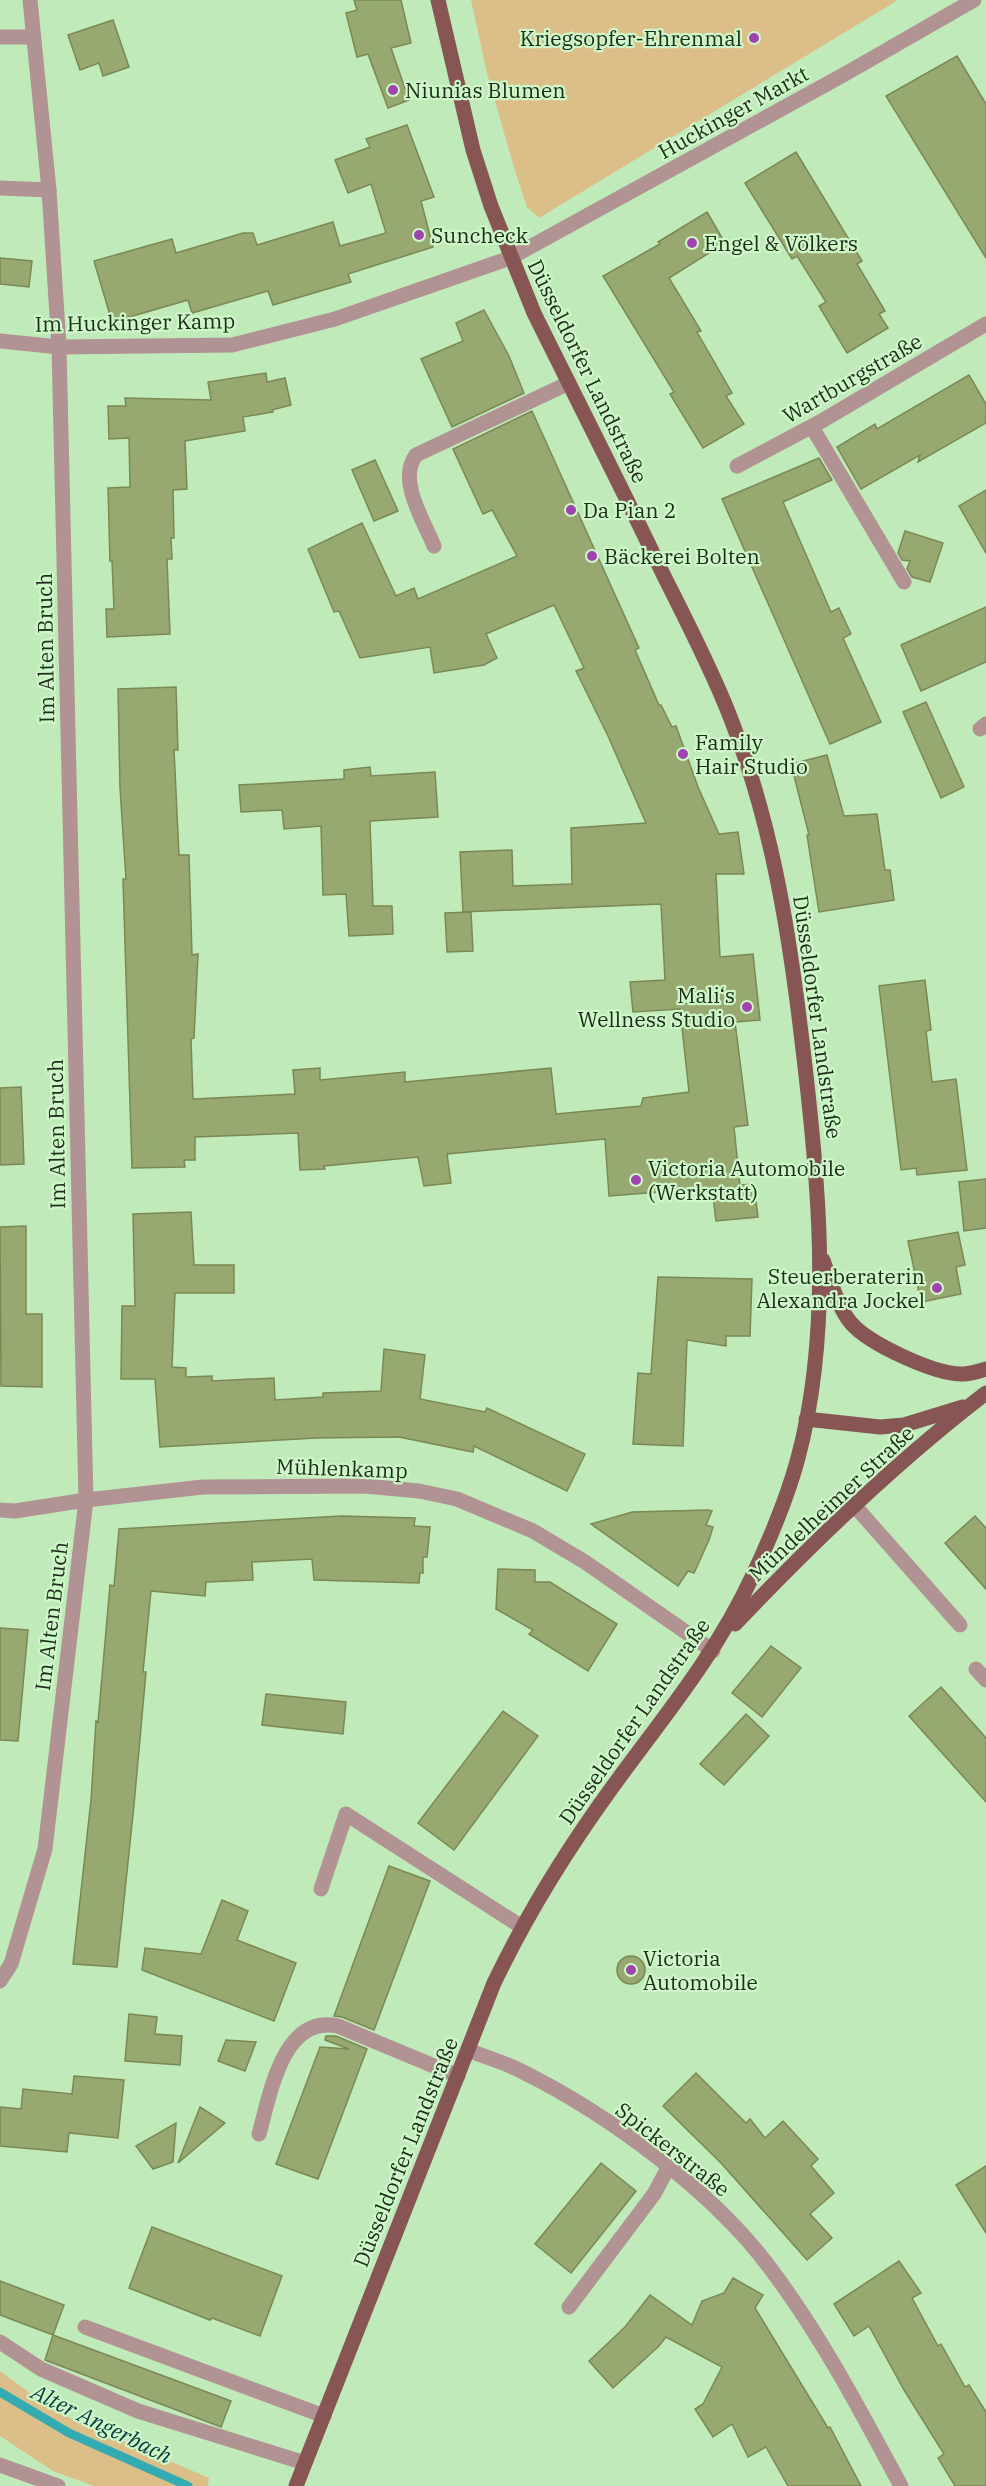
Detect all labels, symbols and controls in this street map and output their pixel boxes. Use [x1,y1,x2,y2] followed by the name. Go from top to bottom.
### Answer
[520,24,742,52] place label: Kriegsopfer-Ehrenmal
[747,31,761,45] marker: Kriegsopfer-Ehrenmal
[653,59,813,165] street label: Huckinger Markt
[405,76,566,104] place label: Niunias Blumen
[386,83,400,97] marker: Niunias Blumen
[431,221,529,249] place label: Suncheck
[412,228,426,242] marker: Suncheck
[704,229,858,257] place label: Engel & Völkers
[685,236,699,250] marker: Engel & Völkers
[522,254,654,488] street label: Düsseldorfer Landstraße
[35,306,235,338] street label: Im Huckinger Kamp
[777,327,927,429] street label: Wartburgstraße
[583,496,676,524] place label: Da Pian 2
[564,503,578,517] marker: Da Pian 2
[604,542,760,570] place label: Bäckerei Bolten
[585,549,599,563] marker: Bäckerei Bolten
[30,573,60,723] street label: Im Alten Bruch
[695,728,808,780] place label: Family Hair Studio
[676,747,690,761] marker: Family Hair Studio
[787,893,849,1141] street label: Düsseldorfer Landstraße
[578,981,735,1033] place label: Mali‘s Wellness Studio
[740,1000,754,1014] marker: Mali‘s Wellness Studio
[41,1059,71,1209] street label: Im Alten Bruch
[648,1154,845,1206] place label: Victoria Automobile (Werkstatt)
[629,1173,643,1187] marker: Victoria Automobile (Werkstatt)
[757,1262,925,1314] place label: Steuerberaterin Alexandra Jockel
[930,1281,944,1295] marker: Steuerberaterin Alexandra Jockel
[742,1419,920,1587] street label: Mündelheimer Straße
[276,1452,408,1484] street label: Mühlenkamp
[28,1540,74,1692] street label: Im Alten Bruch
[552,1612,716,1830] street label: Düsseldorfer Landstraße
[643,1944,758,1996] place label: Victoria Automobile
[624,1963,638,1977] marker: Victoria Automobile
[346,2033,464,2271] street label: Düsseldorfer Landstraße
[610,2095,736,2203] street label: Spickerstraße
[25,2376,177,2470] water label: Alter Angerbach

